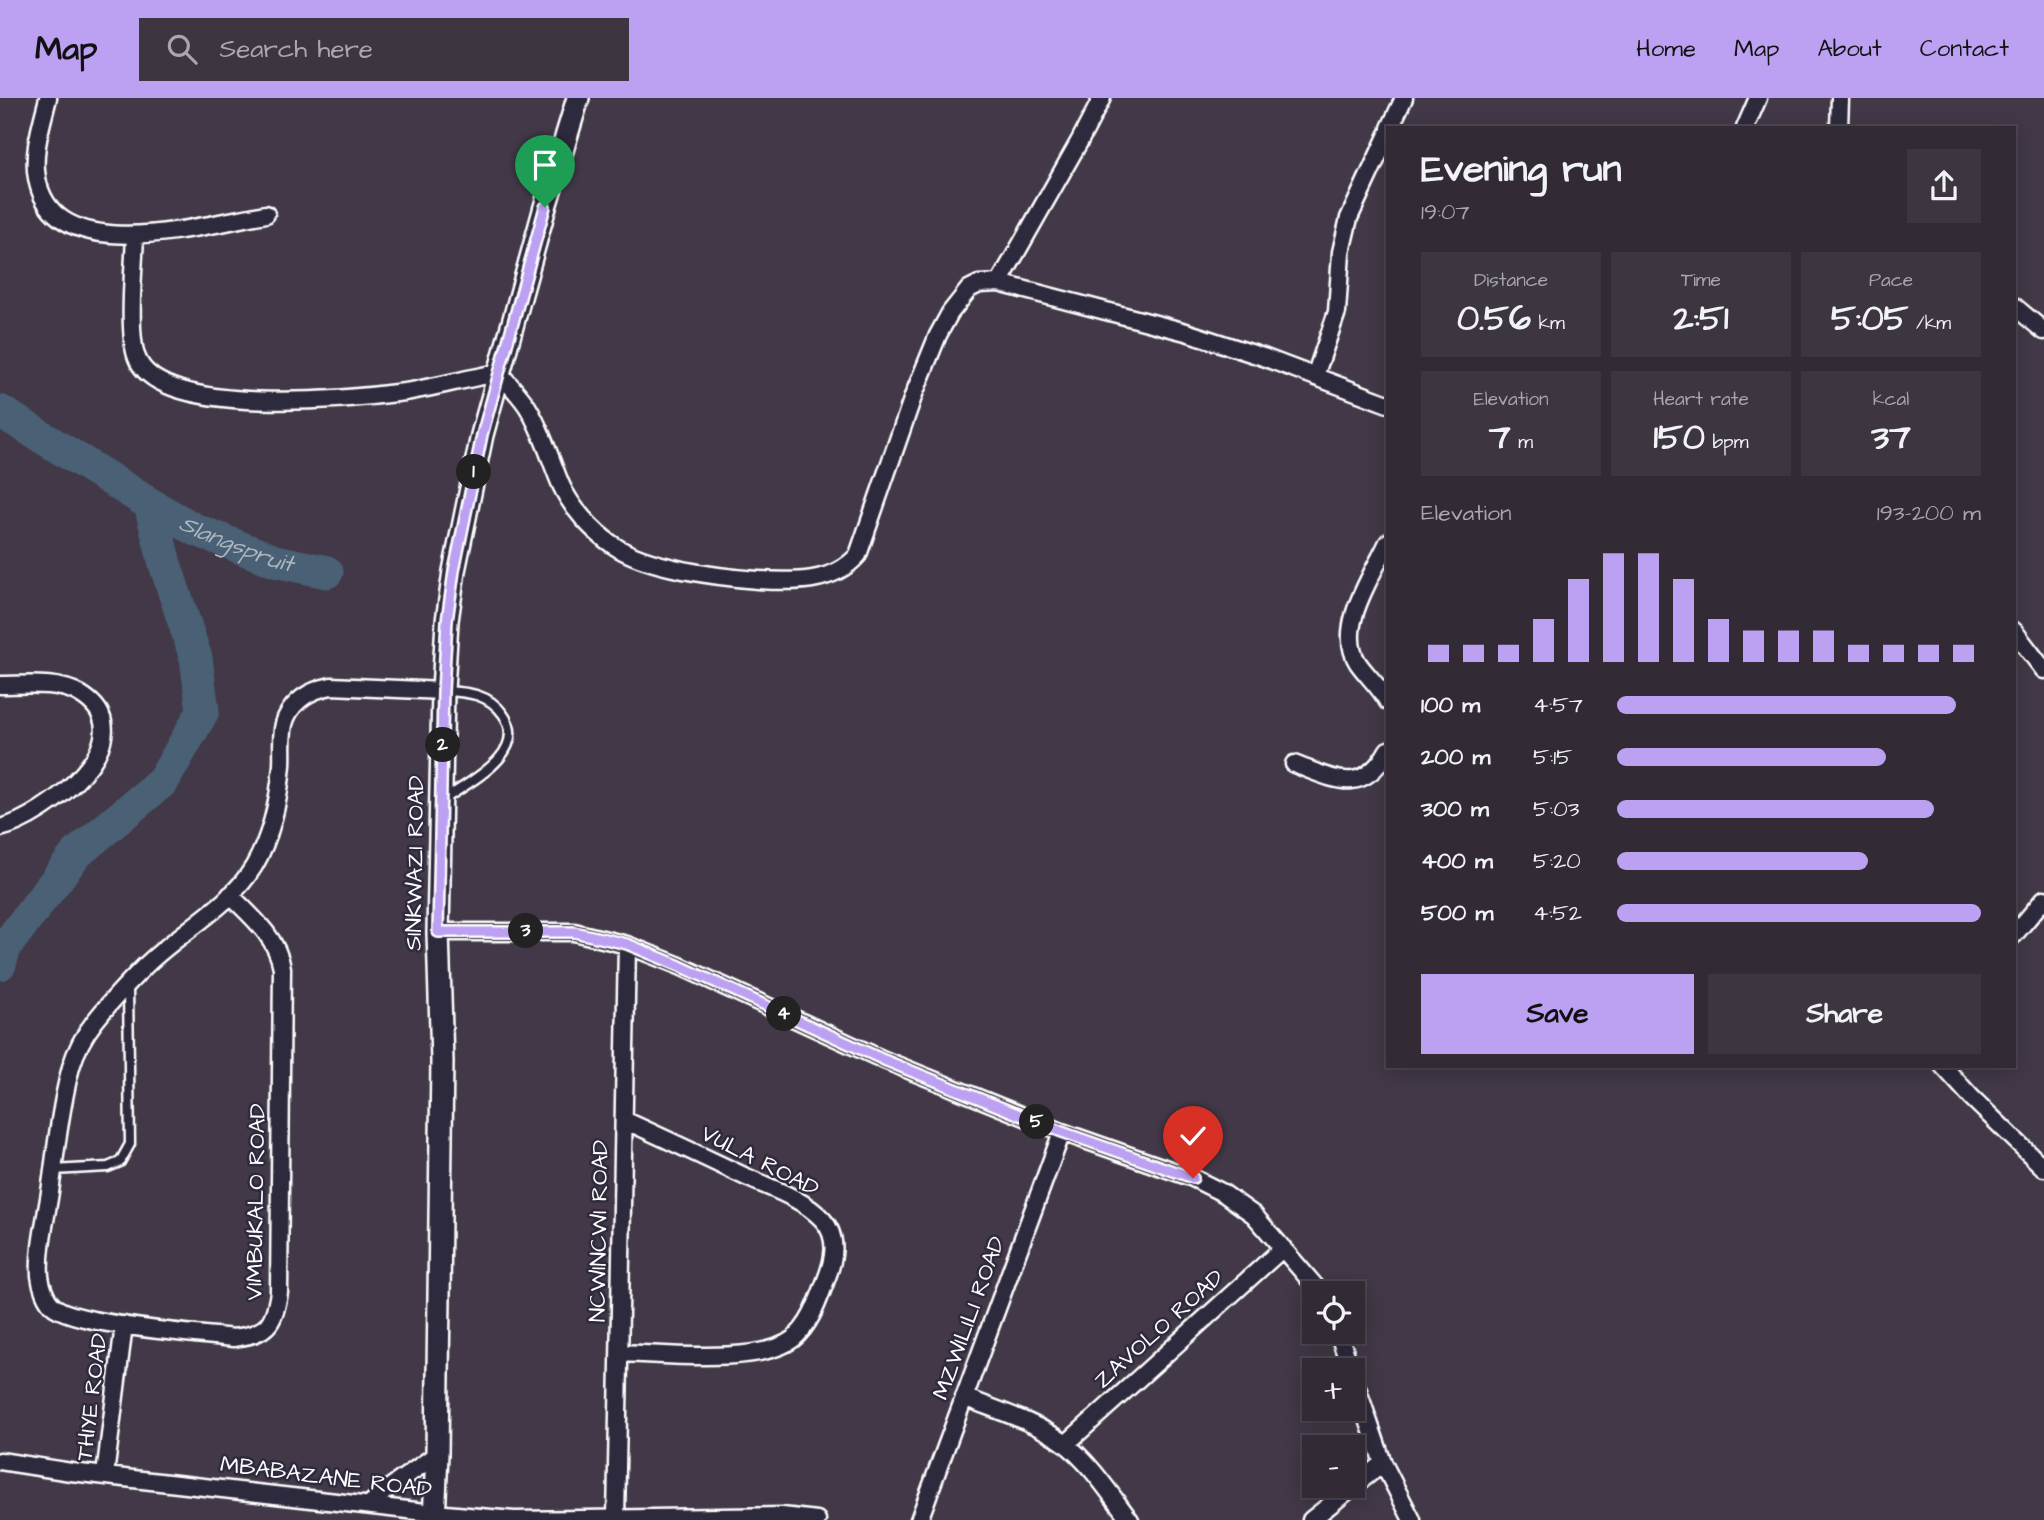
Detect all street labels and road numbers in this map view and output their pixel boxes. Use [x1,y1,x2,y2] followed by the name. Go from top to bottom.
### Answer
[397,775,433,951] street label: SINKWAZI ROAD
[238,1103,274,1301] street label: VIMBUKALO ROAD
[695,1118,825,1204] street label: VULA ROAD
[581,1140,617,1322] street label: NCWINCWI ROAD
[925,1232,1013,1404] street label: MZWILILI ROAD
[1087,1262,1231,1396] street label: ZAVOLO ROAD
[68,1331,116,1463] street label: THIYE ROAD
[219,1448,434,1506] street label: MBABAZANE ROAD

